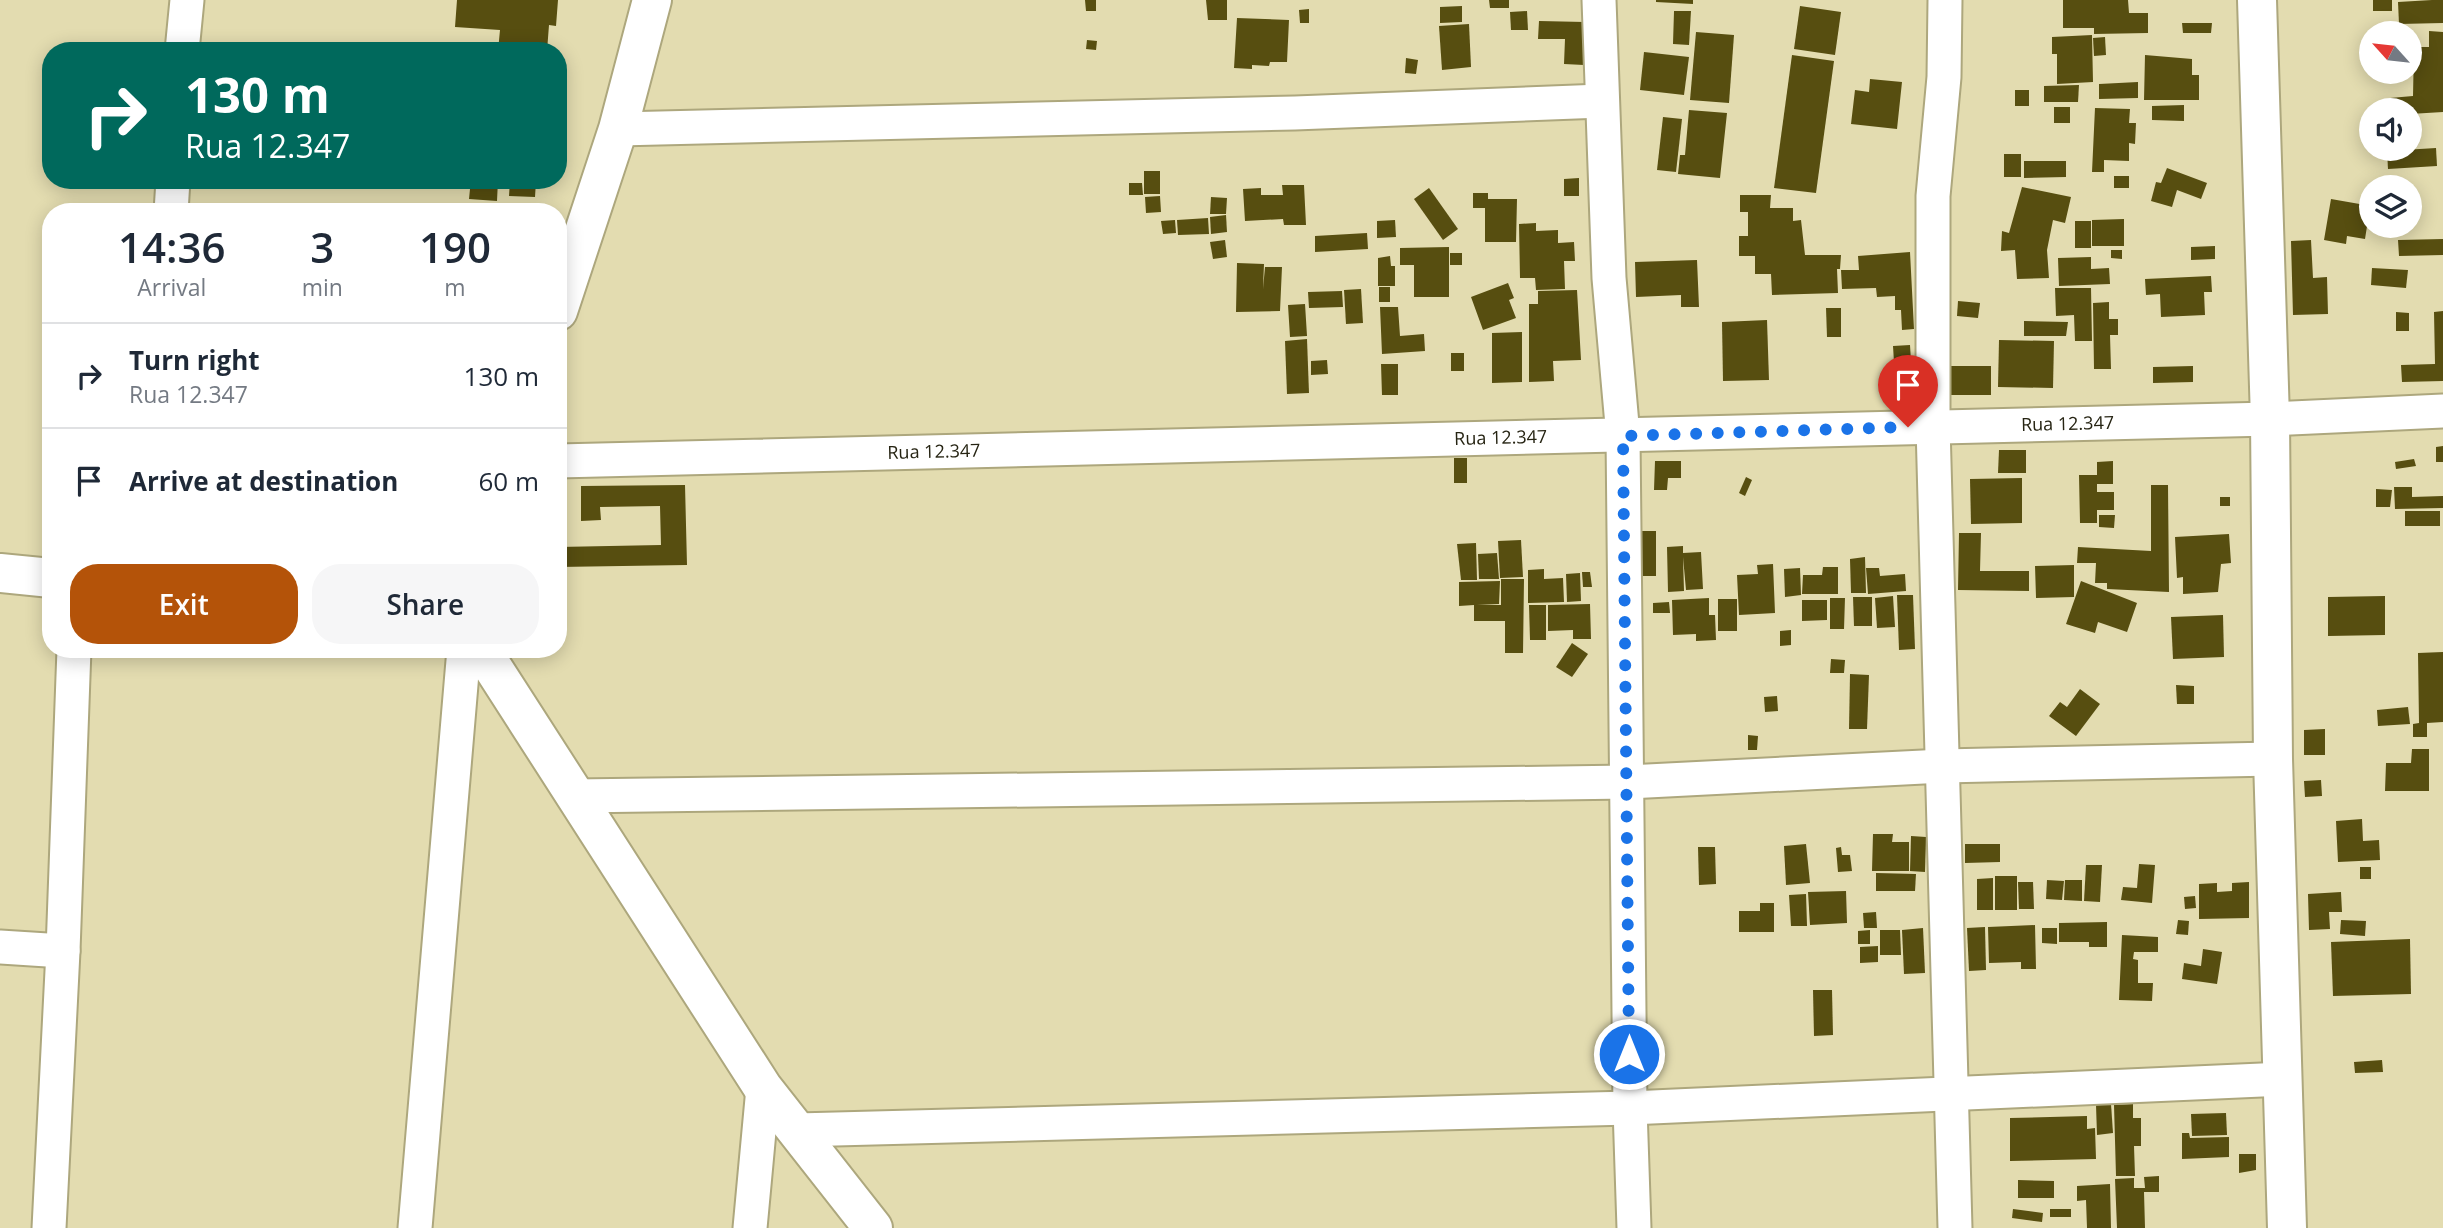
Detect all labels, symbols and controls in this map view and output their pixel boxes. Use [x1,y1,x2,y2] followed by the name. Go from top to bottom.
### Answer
[2359,21,2422,84] north arrow
[2359,21,2422,238] map controls
[185,61,330,127] text: 130 m
[70,70,161,161] icon: right
[2359,98,2422,161] button: sound
[185,124,350,167] text: Rua 12.347
[2359,175,2422,238] button: layers
[118,218,226,275] text: 14:36
[310,218,334,275] text: 3
[419,218,491,275] text: 190
[137,271,206,303] text: Arrival
[302,271,343,303] text: min
[444,271,466,303] text: m
[129,342,260,378] text: Turn right
[1878,355,1938,427] pin
[70,357,108,395] icon: right
[464,358,539,394] text: 130 m
[1889,366,1927,404] icon: arrive
[129,378,248,410] text: Rua 12.347
[2021,410,2114,436] street label: Rua 12.347
[1454,424,1548,450] street label: Rua 12.347
[887,438,981,464] street label: Rua 12.347
[70,462,108,500] icon: arrive
[129,463,398,499] text: Arrive at destination
[478,463,539,499] text: 60 m
[70,564,298,644] button: Exit
[312,564,539,644] button: Share
[1592,1017,1666,1091] position arrow

